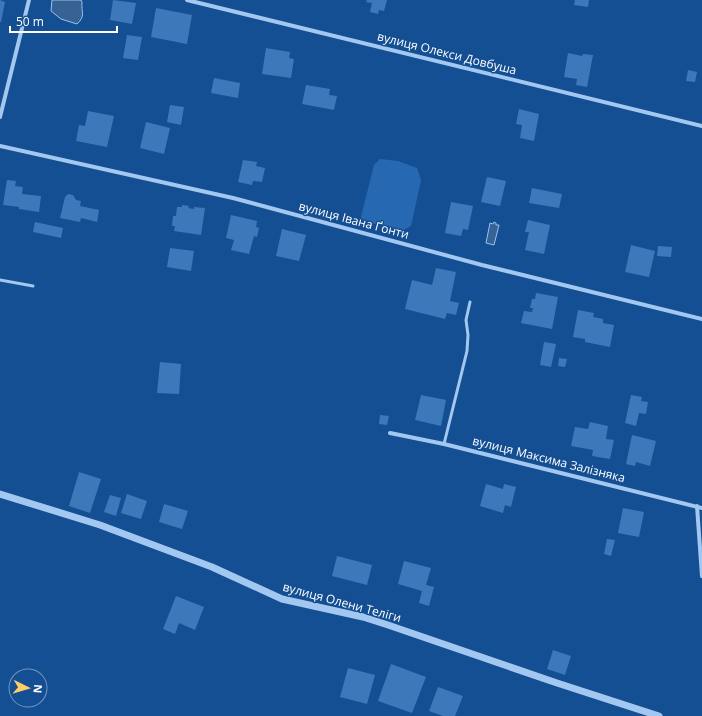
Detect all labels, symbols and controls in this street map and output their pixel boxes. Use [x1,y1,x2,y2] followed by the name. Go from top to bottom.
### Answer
[10,8,117,34] scale bar
[16,13,44,30] text: 50 m
[376,27,518,79] street label: вулиця Олекси Довбуша
[297,197,411,243] street label: вулиця Івана Ґонти
[471,432,627,486] street label: вулиця Максима Залізняка
[281,578,403,626] street label: вулиця Олени Теліги
[8,668,48,708] north arrow
[31,684,46,694] text: N

